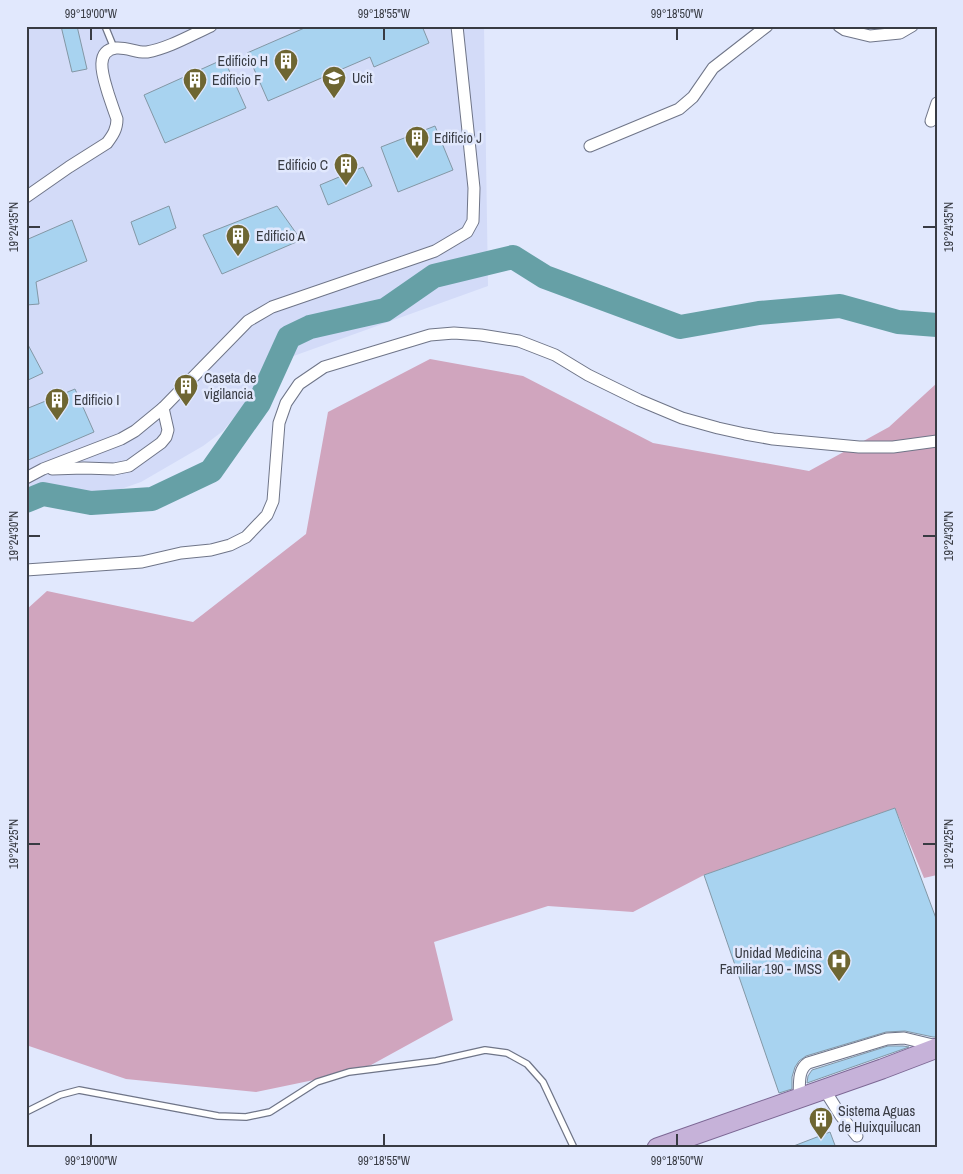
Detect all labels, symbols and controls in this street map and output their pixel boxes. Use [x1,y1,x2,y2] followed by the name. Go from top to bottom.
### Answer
[65,6,118,22] text: 99°19'00"W
[358,6,411,22] text: 99°18'55"W
[651,6,704,22] text: 99°18'50"W
[273,48,299,82] building icon: Edificio H
[218,52,268,70] place label: Edificio H
[321,65,347,99] school or university icon: Ucit
[182,67,208,101] building icon: Edificio F
[352,69,372,87] place label: Ucit
[212,71,261,89] place label: Edificio F
[404,125,430,159] building icon: Edificio J
[434,129,482,147] place label: Edificio J
[333,152,359,186] building icon: Edificio C
[278,156,328,174] place label: Edificio C
[6,202,22,252] text: 19°24'35"N
[941,202,957,252] text: 19°24'35"N
[225,223,251,257] building icon: Edificio A
[256,227,305,245] place label: Edificio A
[204,369,256,403] place label: Caseta de vigilancia
[173,373,199,407] building icon: Caseta de vigilancia
[44,387,70,421] building icon: Edificio I
[74,391,119,409] place label: Edificio I
[6,511,22,561] text: 19°24'30"N
[941,511,957,561] text: 19°24'30"N
[6,819,22,869] text: 19°24'25"N
[941,819,957,869] text: 19°24'25"N
[720,944,823,978] place label: Unidad Medicina Familiar 190 - IMSS
[826,948,852,982] hospital icon: Unidad Medicina Familiar 190 - IMSS
[838,1102,921,1136] place label: Sistema Aguas de Huixquilucan
[808,1106,834,1140] building icon: Sistema Aguas de Huixquilucan
[65,1153,118,1169] text: 99°19'00"W
[358,1153,411,1169] text: 99°18'55"W
[651,1153,704,1169] text: 99°18'50"W

